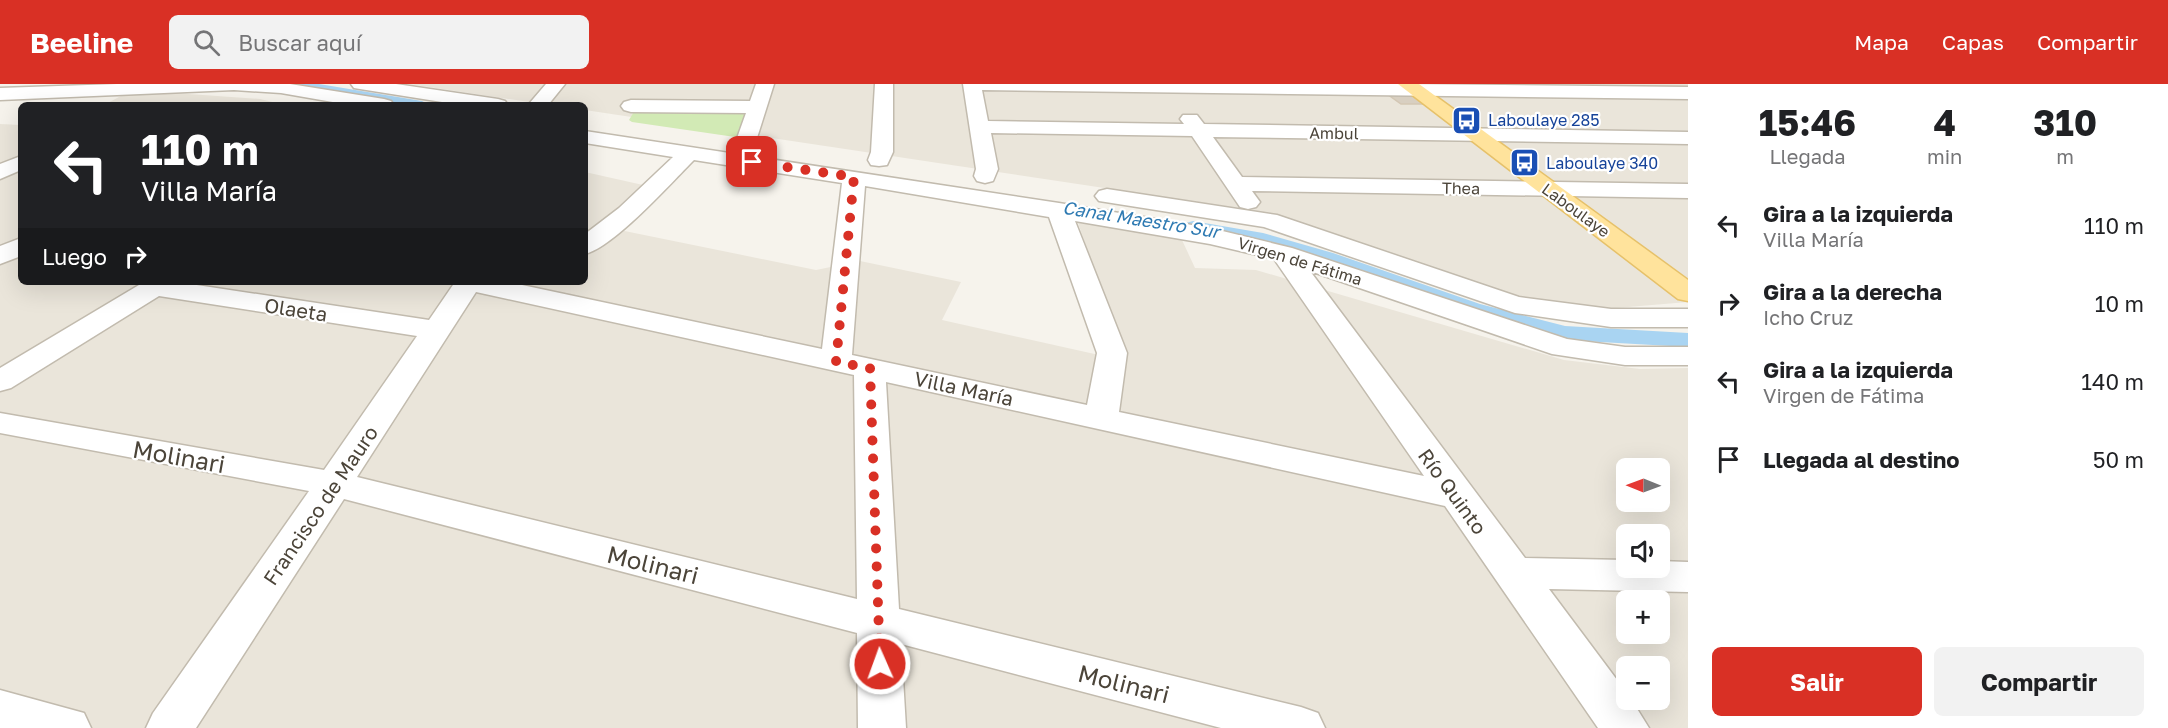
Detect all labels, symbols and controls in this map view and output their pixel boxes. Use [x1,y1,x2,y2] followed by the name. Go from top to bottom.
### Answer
[169,15,589,69] search box
[30,26,133,59] text: Beeline
[190,26,223,59] icon: search
[238,29,362,56] text: Buscar aquí
[1854,29,1909,55] text: Mapa
[1942,29,2004,55] text: Capas
[2037,29,2138,55] text: Compartir
[1759,101,1856,144] text: 15:46
[1933,101,1956,144] text: 4
[2033,101,2097,144] text: 310
[1451,104,1483,136] bus stop icon: Laboulaye 285
[1488,110,1600,130] place label: Laboulaye 285
[1309,123,1359,143] street label: Ambul
[141,124,259,174] text: 110 m
[42,126,120,204] icon: left
[726,136,777,187] pin
[1769,144,1846,168] text: Llegada
[1927,144,1962,168] text: min
[2056,144,2074,168] text: m
[735,145,768,178] icon: arrive
[1509,147,1541,179] bus stop icon: Laboulaye 340
[1546,153,1658,173] place label: Laboulaye 340
[141,175,277,207] text: Villa María
[1442,178,1480,198] street label: Thea
[1538,179,1614,241] street label: Laboulaye
[1061,196,1224,243] water label: Canal Maestro Sur
[1763,200,1953,227] text: Gira a la izquierda
[1712,209,1745,242] icon: left
[2084,212,2144,239] text: 110 m
[1763,227,1864,251] text: Villa María
[1235,233,1365,289] street label: Virgen de Fátima
[119,240,152,273] icon: right
[42,243,107,270] text: Luego
[1763,278,1942,305] text: Gira a la derecha
[1712,287,1745,320] icon: right
[2095,290,2144,317] text: 10 m
[263,292,329,326] street label: Olaeta
[1763,305,1853,329] text: Icho Cruz
[1763,356,1953,383] text: Gira a la izquierda
[1712,365,1745,398] icon: left
[912,366,1016,410] street label: Villa María
[2081,368,2144,395] text: 140 m
[1763,383,1924,407] text: Virgen de Fátima
[258,421,382,589] street label: Francisco de Mauro
[131,434,227,478] street label: Molinari
[1414,443,1492,539] street label: Río Quinto
[1712,443,1745,476] icon: arrive
[1763,446,1960,473] text: Llegada al destino
[2093,446,2144,473] text: 50 m
[1616,458,1670,512] north arrow
[1616,458,1670,710] map controls
[1616,524,1670,578] button: sound
[604,539,702,589] street label: Molinari
[1616,590,1670,644] button: +
[848,632,912,696] position arrow
[1712,647,1922,716] button: Salir
[1934,647,2144,716] button: Compartir
[1616,656,1670,710] button: −
[1075,658,1173,708] street label: Molinari

